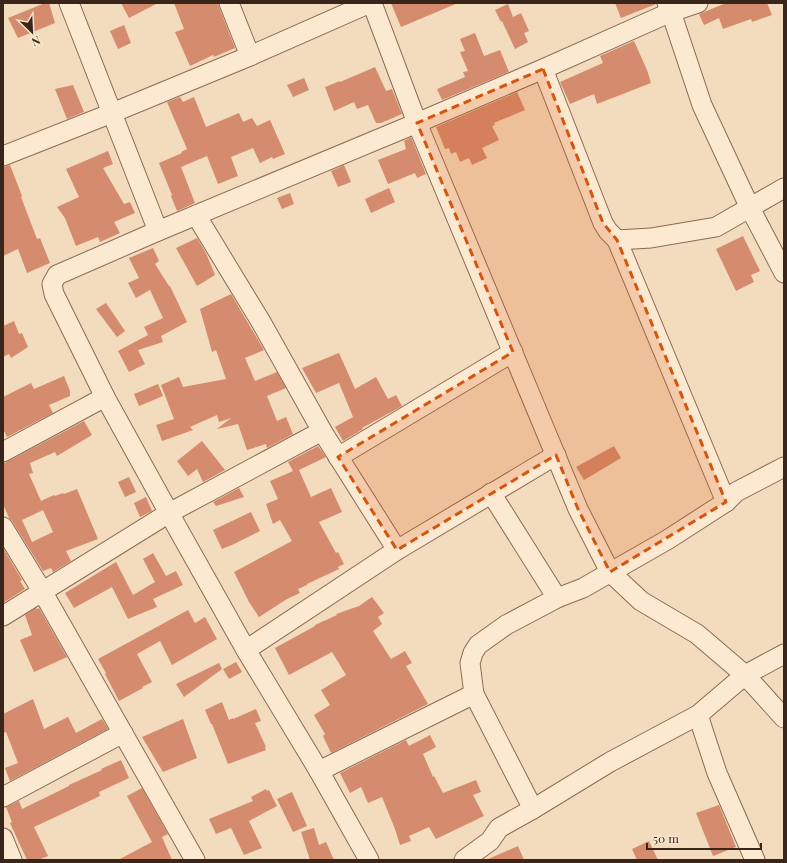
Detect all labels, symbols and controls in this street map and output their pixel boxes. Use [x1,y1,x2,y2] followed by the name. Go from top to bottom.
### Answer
[12,12,52,52] north arrow
[30,33,43,50] text: N
[647,825,761,851] scale bar
[653,830,679,846] text: 50 m

